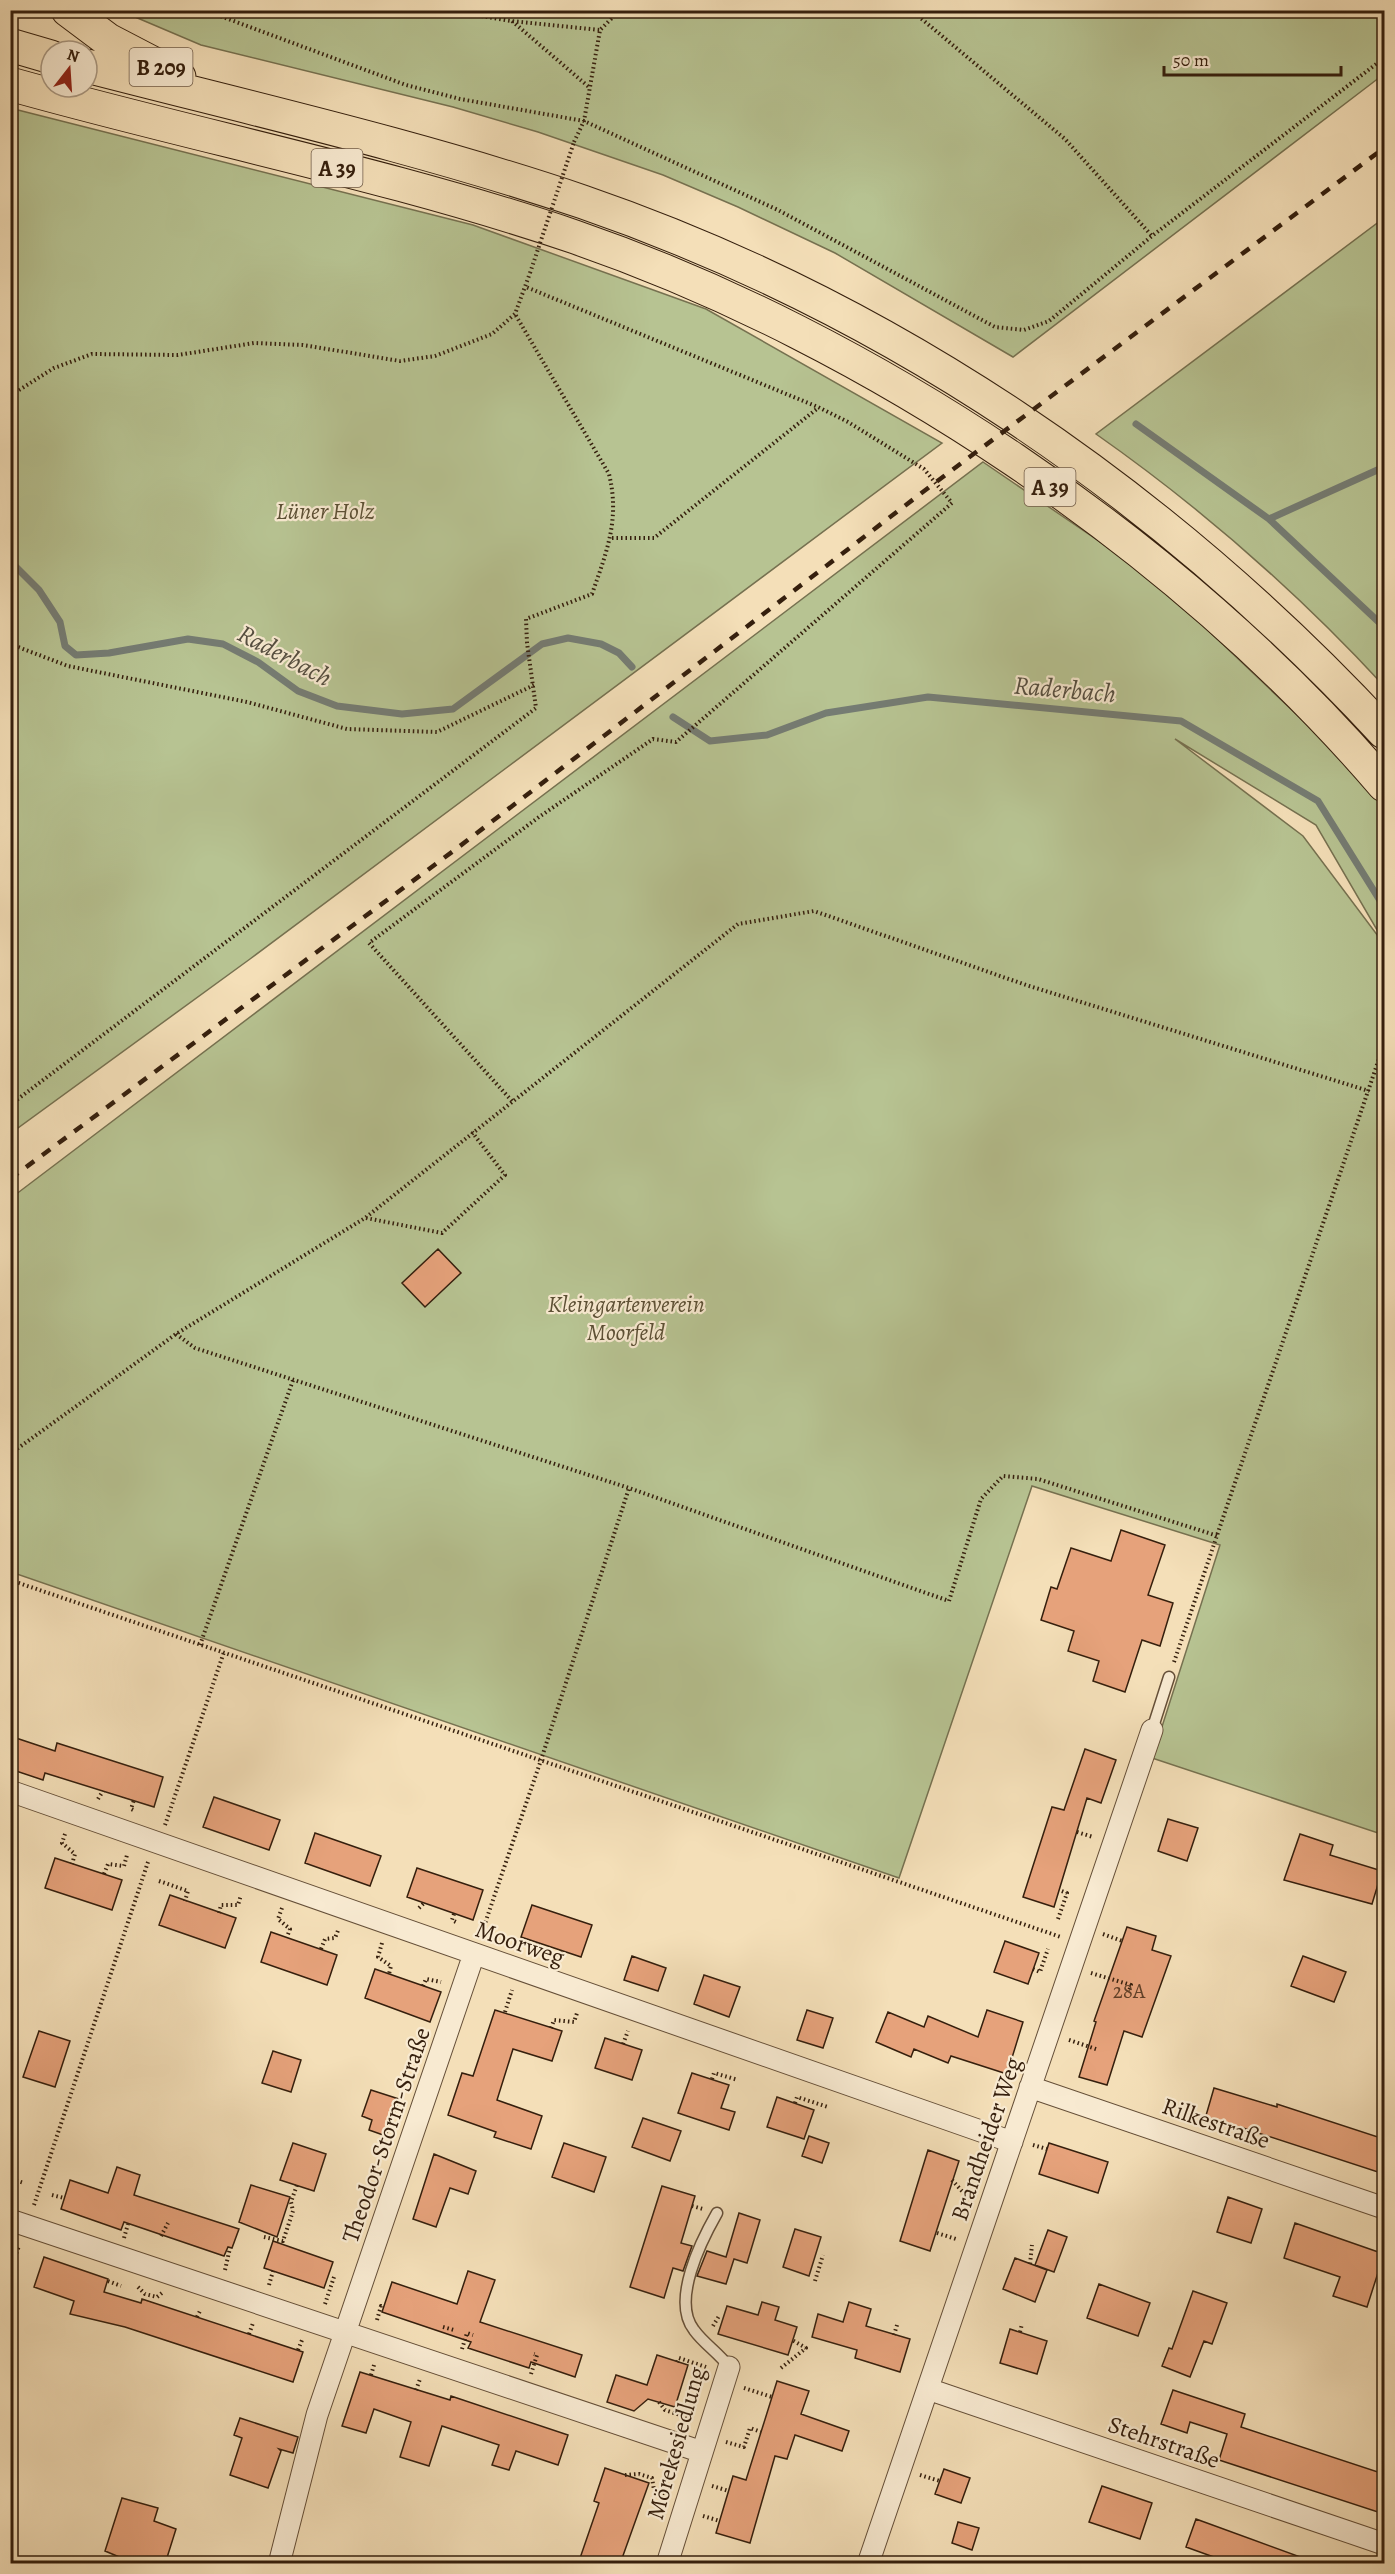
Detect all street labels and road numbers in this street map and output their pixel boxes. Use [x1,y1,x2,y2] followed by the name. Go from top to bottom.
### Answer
[130,48,192,86] road number: B 209
[312,149,362,187] road number: A 39
[1024,468,1076,506] road number: A 39
[471,1913,569,1973] street label: Moorweg
[334,2023,438,2247] street label: Theodor-Storm-Straße
[943,2053,1029,2225] street label: Brandheider Weg
[1158,2090,1274,2156] street label: Rilkestraße
[639,2363,713,2523] street label: Mörekesiedlung
[1104,2408,1224,2476] street label: Stehrstraße

